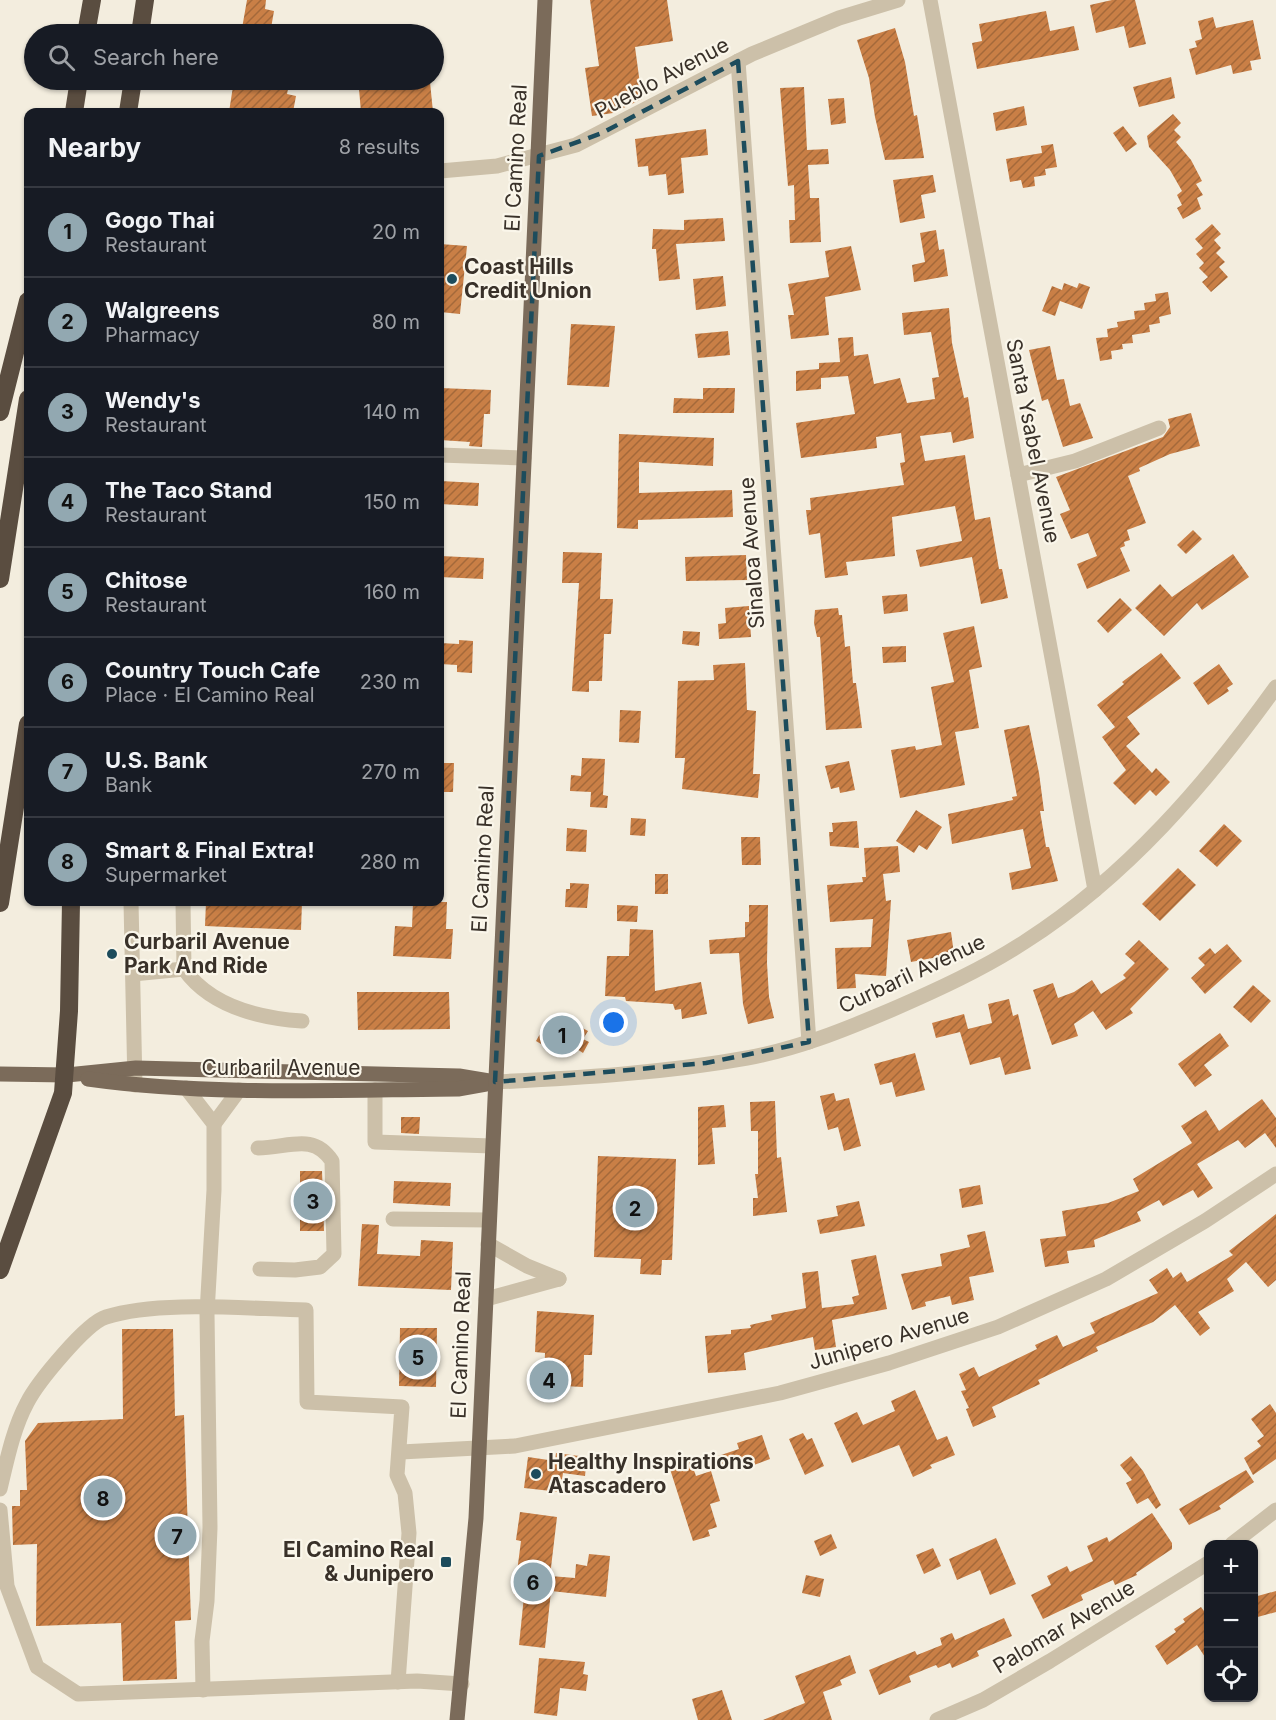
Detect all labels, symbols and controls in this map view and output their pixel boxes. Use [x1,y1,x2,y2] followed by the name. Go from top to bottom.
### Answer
[24,24,444,90] search box
[590,32,733,123] street label: Pueblo Avenue
[45,41,78,74] icon: search
[93,44,219,70] text: Search here
[499,84,532,232] street label: El Camino Real
[48,132,141,163] text: Nearby
[339,135,420,159] text: 8 results
[105,207,215,233] text: Gogo Thai
[63,220,72,244] text: 1
[372,220,420,244] text: 20 m
[105,233,207,257] text: Restaurant
[464,254,592,303] place label: Coast Hills Credit Union
[445,272,459,286] marker: Coast Hills Credit Union
[105,297,220,323] text: Walgreens
[61,310,74,334] text: 2
[372,310,420,334] text: 80 m
[105,323,200,347] text: Pharmacy
[1001,336,1066,545] street label: Santa Ysabel Avenue
[105,387,200,413] text: Wendy's
[61,400,74,424] text: 3
[363,400,420,424] text: 140 m
[105,413,207,437] text: Restaurant
[734,476,769,630] street label: Sinaloa Avenue
[105,477,272,503] text: The Taco Stand
[61,490,74,514] text: 4
[364,490,420,514] text: 150 m
[105,503,207,527] text: Restaurant
[105,567,188,593] text: Chitose
[61,580,74,604] text: 5
[364,580,420,604] text: 160 m
[105,593,207,617] text: Restaurant
[105,657,320,683] text: Country Touch Cafe
[61,670,74,694] text: 6
[360,670,420,694] text: 230 m
[105,683,315,707] text: Place · El Camino Real
[105,747,208,773] text: U.S. Bank
[62,760,73,784] text: 7
[361,760,420,784] text: 270 m
[105,773,152,797] text: Bank
[466,785,499,933] street label: El Camino Real
[105,837,315,863] text: Smart & Final Extra!
[61,850,74,874] text: 8
[360,850,420,874] text: 280 m
[105,863,227,887] text: Supermarket
[124,929,290,978] place label: Curbaril Avenue Park And Ride
[834,929,989,1018] street label: Curbaril Avenue
[105,947,119,961] marker: Curbaril Avenue Park And Ride
[599,1008,628,1037] your location
[542,1012,582,1058] pin: 1
[202,1055,360,1080] street label: Curbaril Avenue
[294,1178,332,1224] pin: 3
[616,1186,654,1230] pin: 2
[445,1271,476,1419] street label: El Camino Real
[805,1302,972,1375] street label: Junipero Avenue
[398,1334,438,1380] pin: 5
[530,1358,568,1402] pin: 4
[548,1449,754,1498] place label: Healthy Inspirations Atascadero
[529,1467,543,1481] marker: Healthy Inspirations Atascadero
[84,1476,122,1520] pin: 8
[158,1514,196,1558] pin: 7
[283,1537,434,1586] place label: El Camino Real & Junipero
[1204,1540,1258,1702] map controls
[1204,1540,1258,1594] button: +
[439,1555,453,1569] marker: El Camino Real & Junipero
[514,1560,552,1604] pin: 6
[988,1574,1139,1679] street label: Palomar Avenue
[1204,1594,1258,1648] button: −
[1204,1648,1258,1702] button: locate

